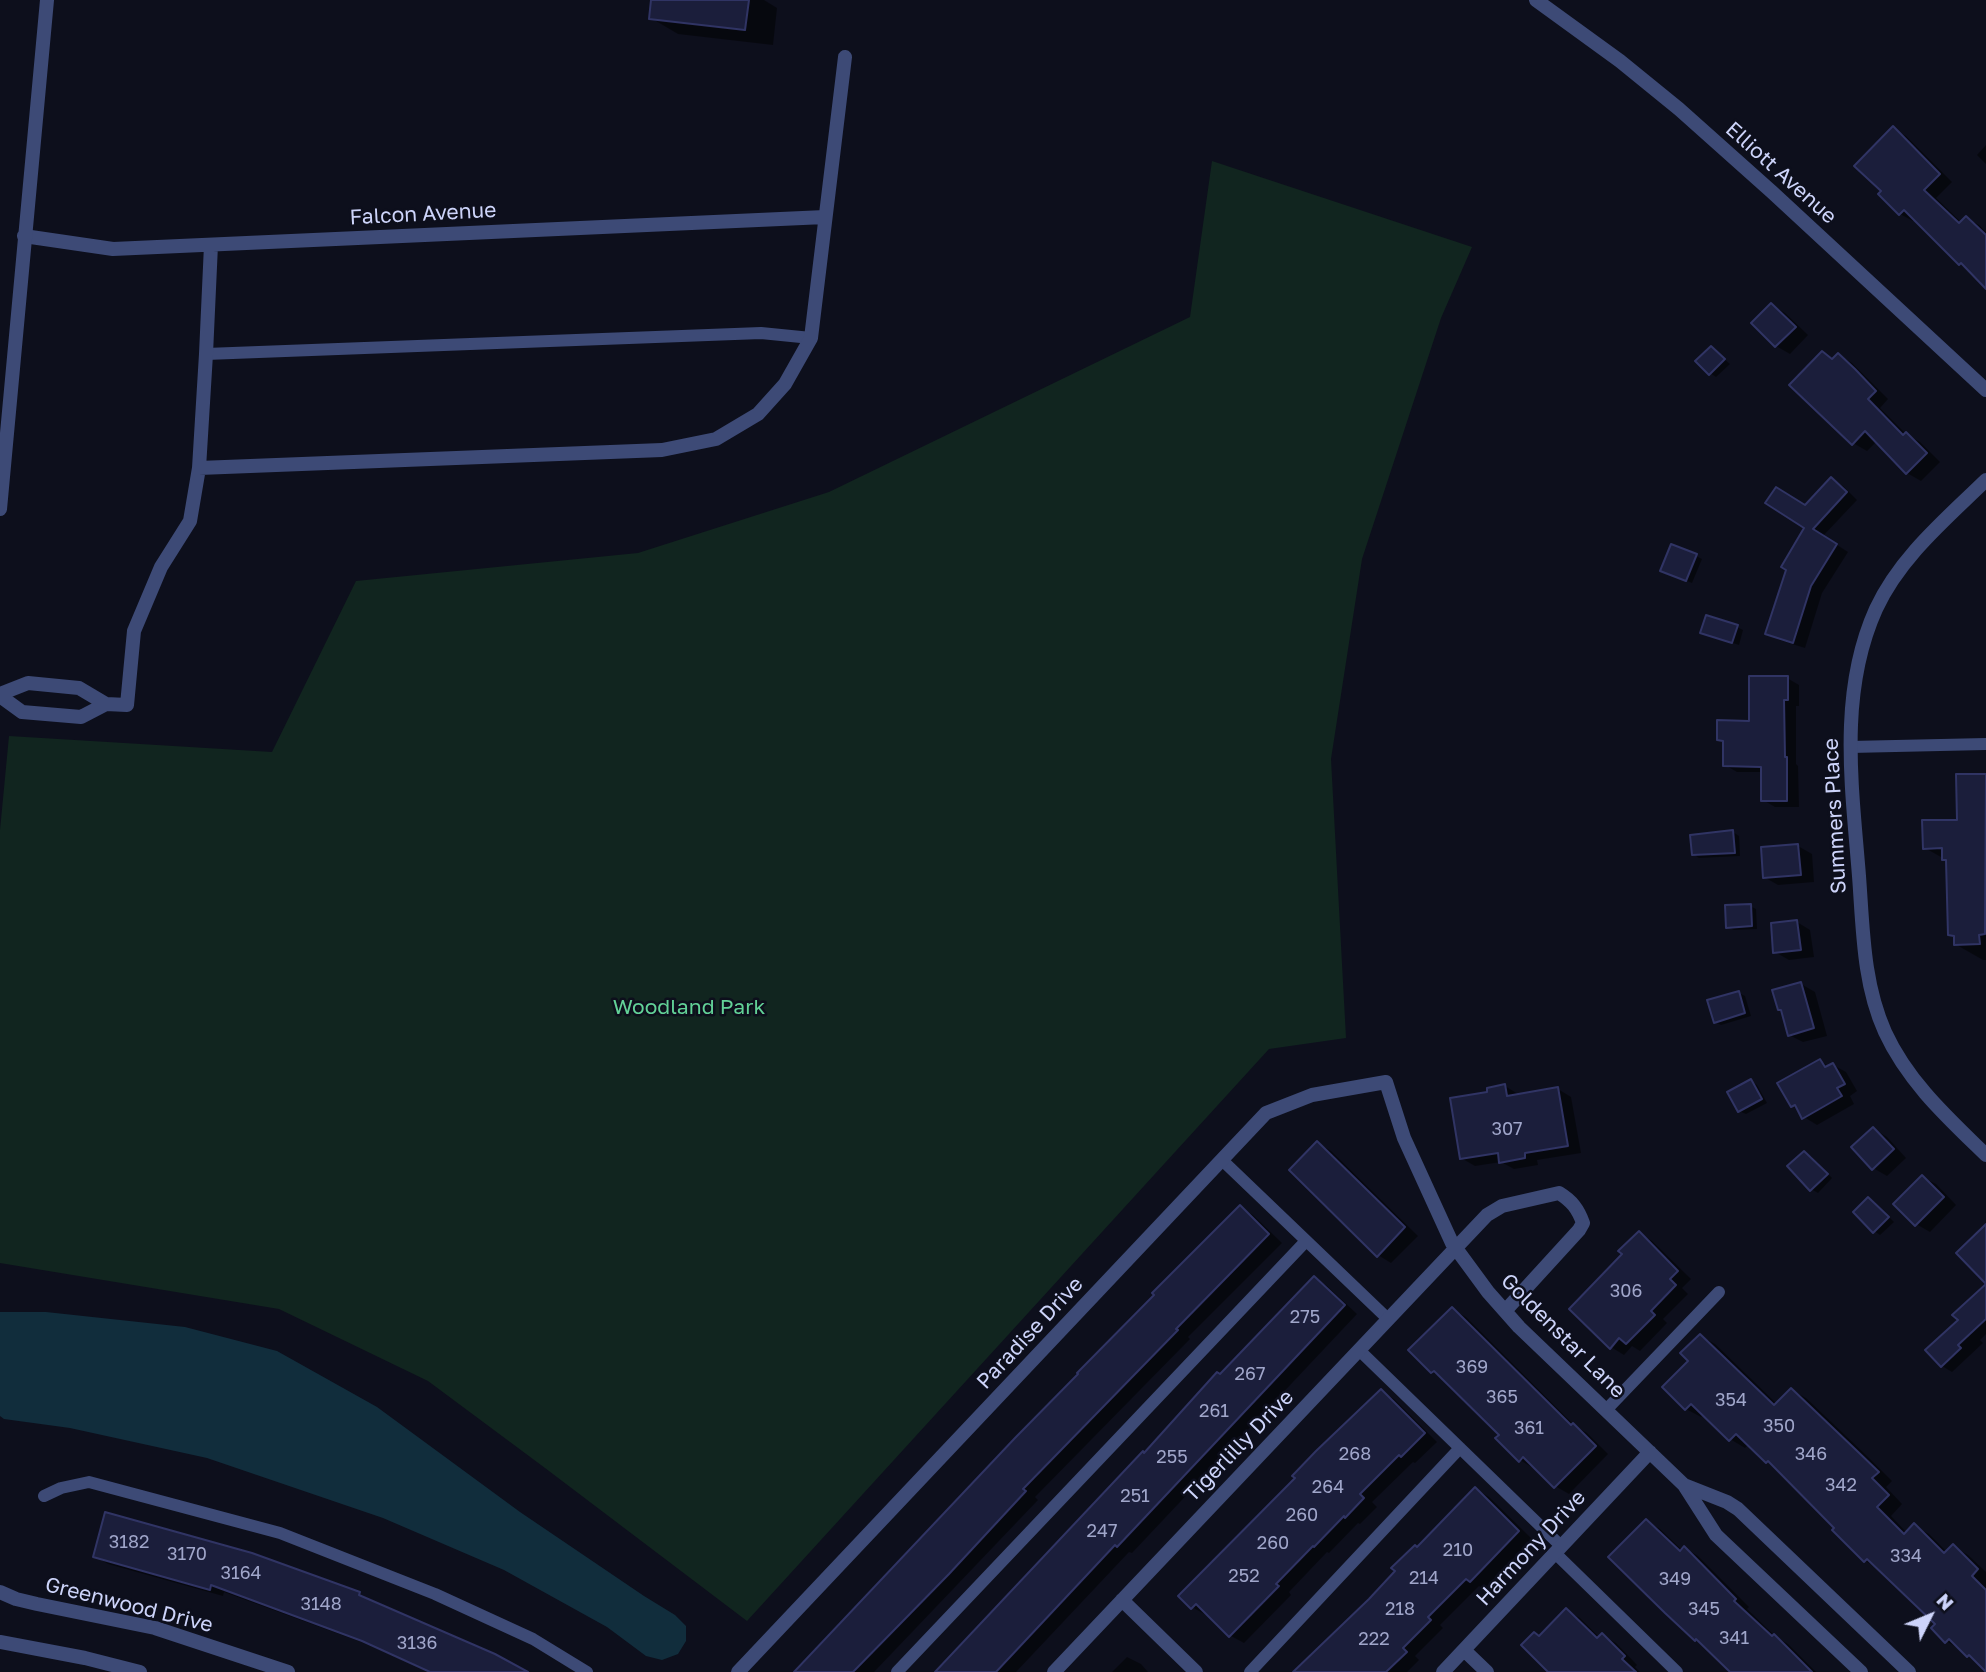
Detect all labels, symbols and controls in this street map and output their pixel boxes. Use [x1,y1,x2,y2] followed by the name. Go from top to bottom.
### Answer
[1720,117,1842,229] street label: Elliott Avenue
[349,198,497,230] street label: Falcon Avenue
[1818,737,1852,895] street label: Summers Place
[613,994,765,1020] park label: Woodland Park
[1491,1118,1523,1140] house number: 307
[1495,1268,1631,1404] street label: Goldenstar Lane
[972,1272,1088,1394] street label: Paradise Drive
[1610,1280,1642,1302] house number: 306
[1290,1306,1320,1328] house number: 275
[1456,1356,1488,1378] house number: 369
[1235,1363,1265,1385] house number: 267
[1179,1385,1299,1507] street label: Tigerlilly Drive
[1486,1386,1518,1408] house number: 365
[1715,1389,1747,1411] house number: 354
[1199,1400,1229,1422] house number: 261
[1763,1415,1795,1437] house number: 350
[1514,1417,1544,1439] house number: 361
[1339,1443,1371,1465] house number: 268
[1795,1443,1827,1465] house number: 346
[1156,1446,1188,1468] house number: 255
[1825,1474,1857,1496] house number: 342
[1312,1476,1344,1498] house number: 264
[1120,1485,1150,1507] house number: 251
[1471,1485,1591,1611] street label: Harmony Drive
[1286,1504,1318,1526] house number: 260
[1087,1520,1117,1542] house number: 247
[109,1531,149,1553] house number: 3182
[1257,1532,1289,1554] house number: 260
[1443,1539,1473,1561] house number: 210
[167,1543,207,1565] house number: 3170
[1890,1545,1922,1567] house number: 334
[220,1562,262,1584] house number: 3164
[1228,1565,1260,1587] house number: 252
[1409,1567,1439,1589] house number: 214
[1659,1568,1691,1590] house number: 349
[42,1572,216,1638] street label: Greenwood Drive
[1895,1581,1965,1651] north arrow
[1932,1588,1959,1614] text: N
[300,1593,342,1615] house number: 3148
[1385,1598,1415,1620] house number: 218
[1688,1598,1720,1620] house number: 345
[1719,1627,1749,1649] house number: 341
[1358,1628,1390,1650] house number: 222
[397,1632,437,1654] house number: 3136

